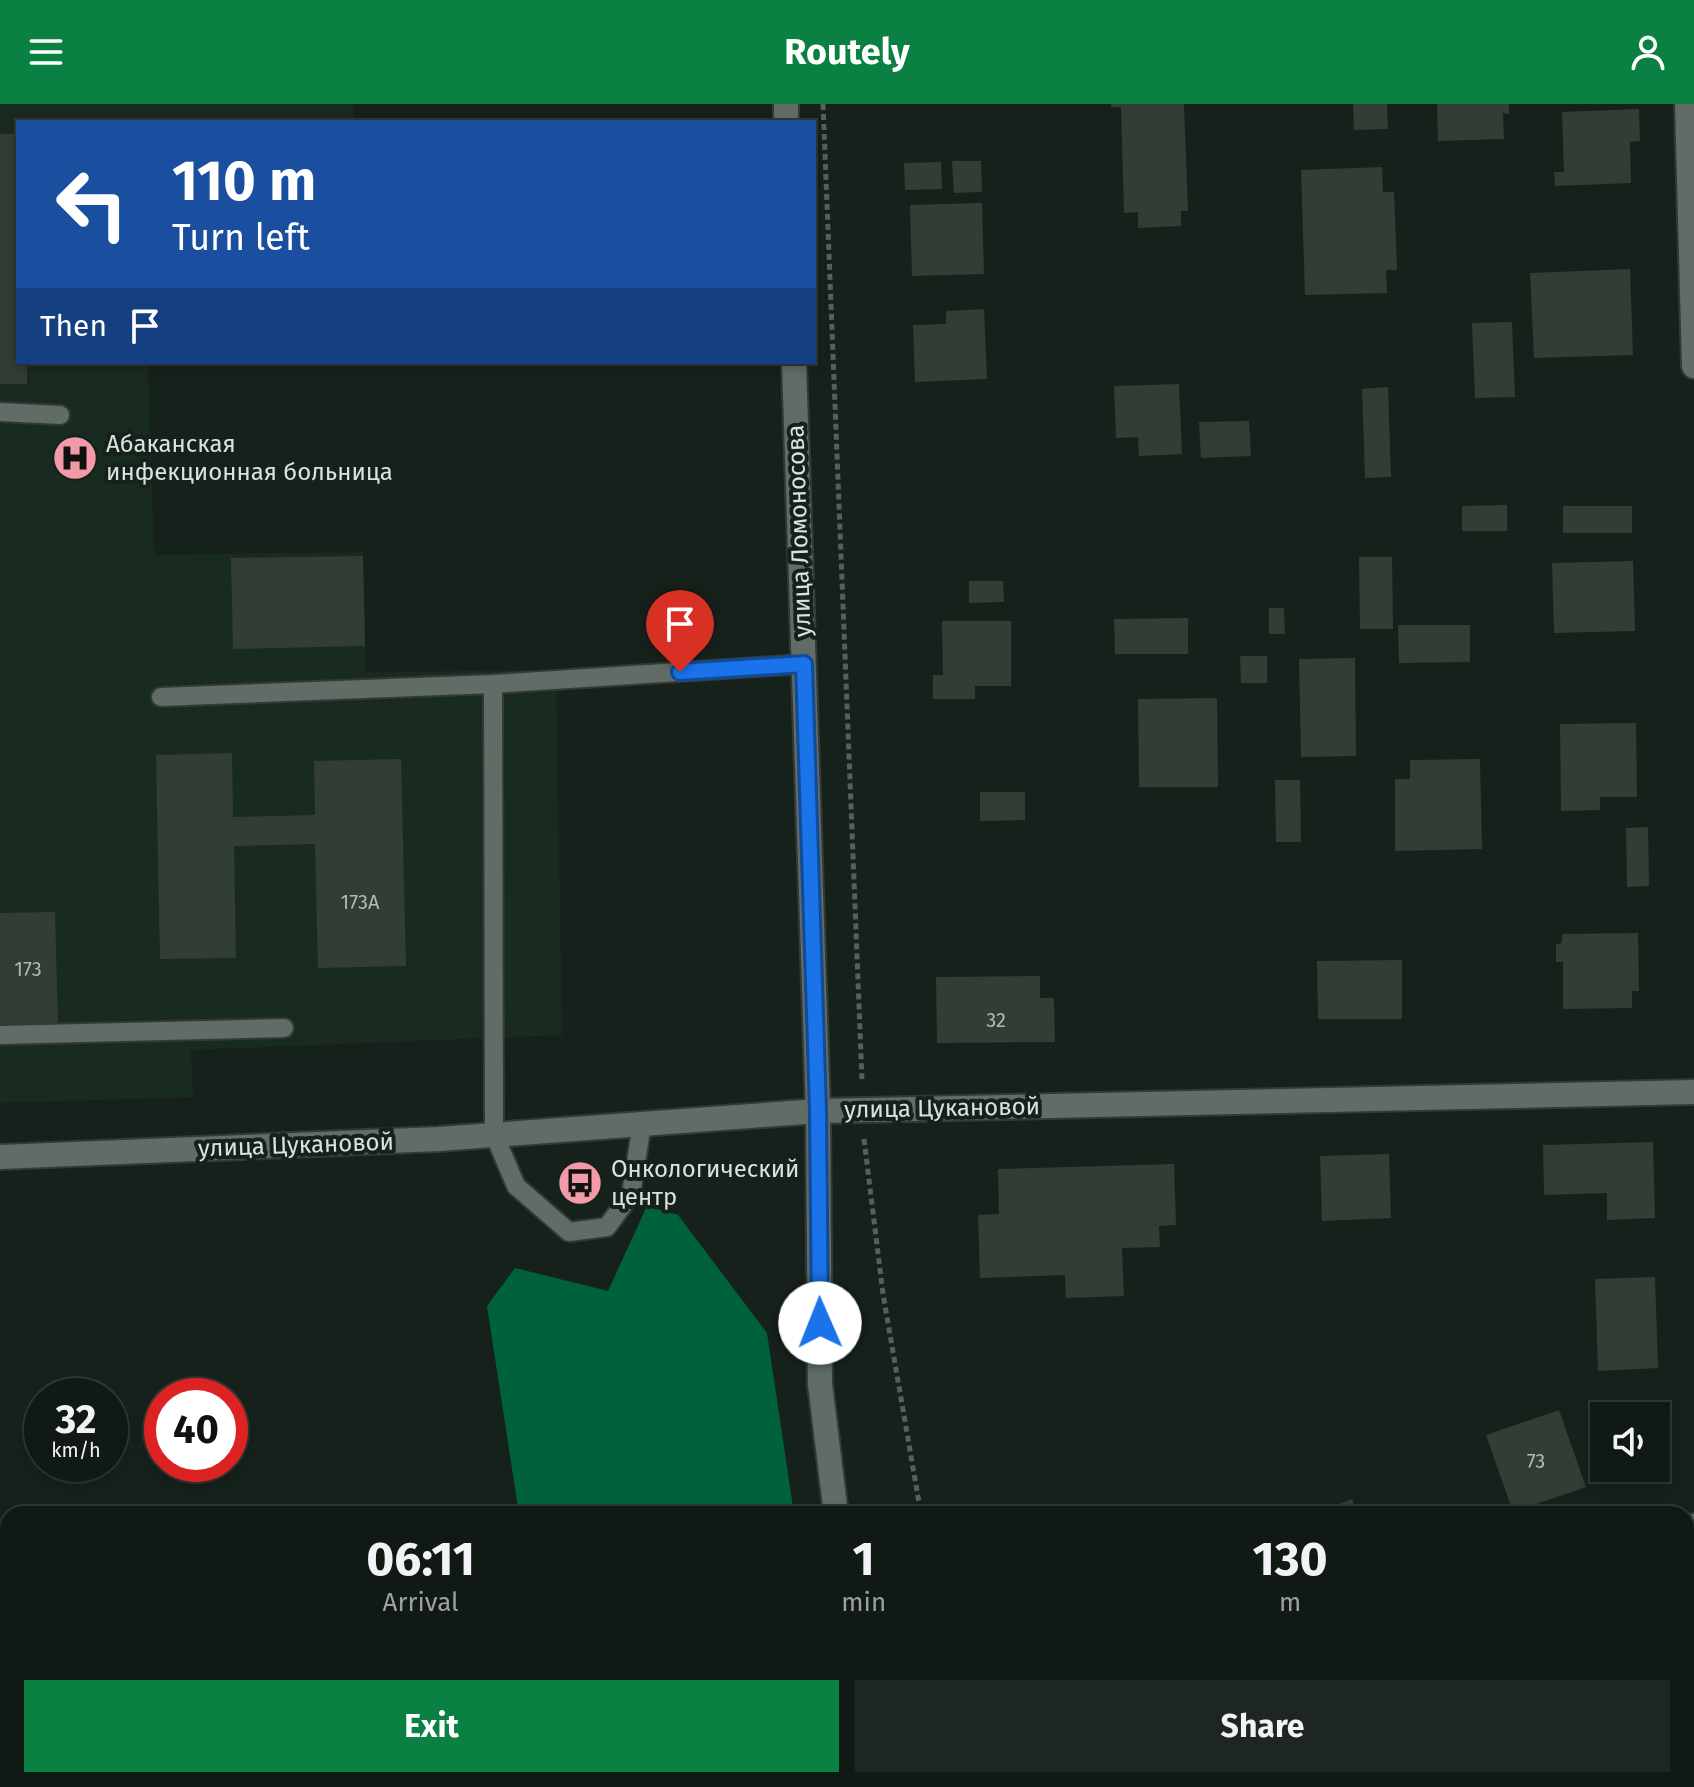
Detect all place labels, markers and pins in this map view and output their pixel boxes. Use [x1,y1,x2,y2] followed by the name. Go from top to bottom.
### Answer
[106,430,393,486] place label: Абаканская инфекционная больница
[51,434,99,482] hospital icon: Абаканская инфекционная больница
[646,590,714,672] pin
[611,1155,799,1211] place label: Онкологический центр
[556,1159,604,1207] bus stop icon: Онкологический центр

